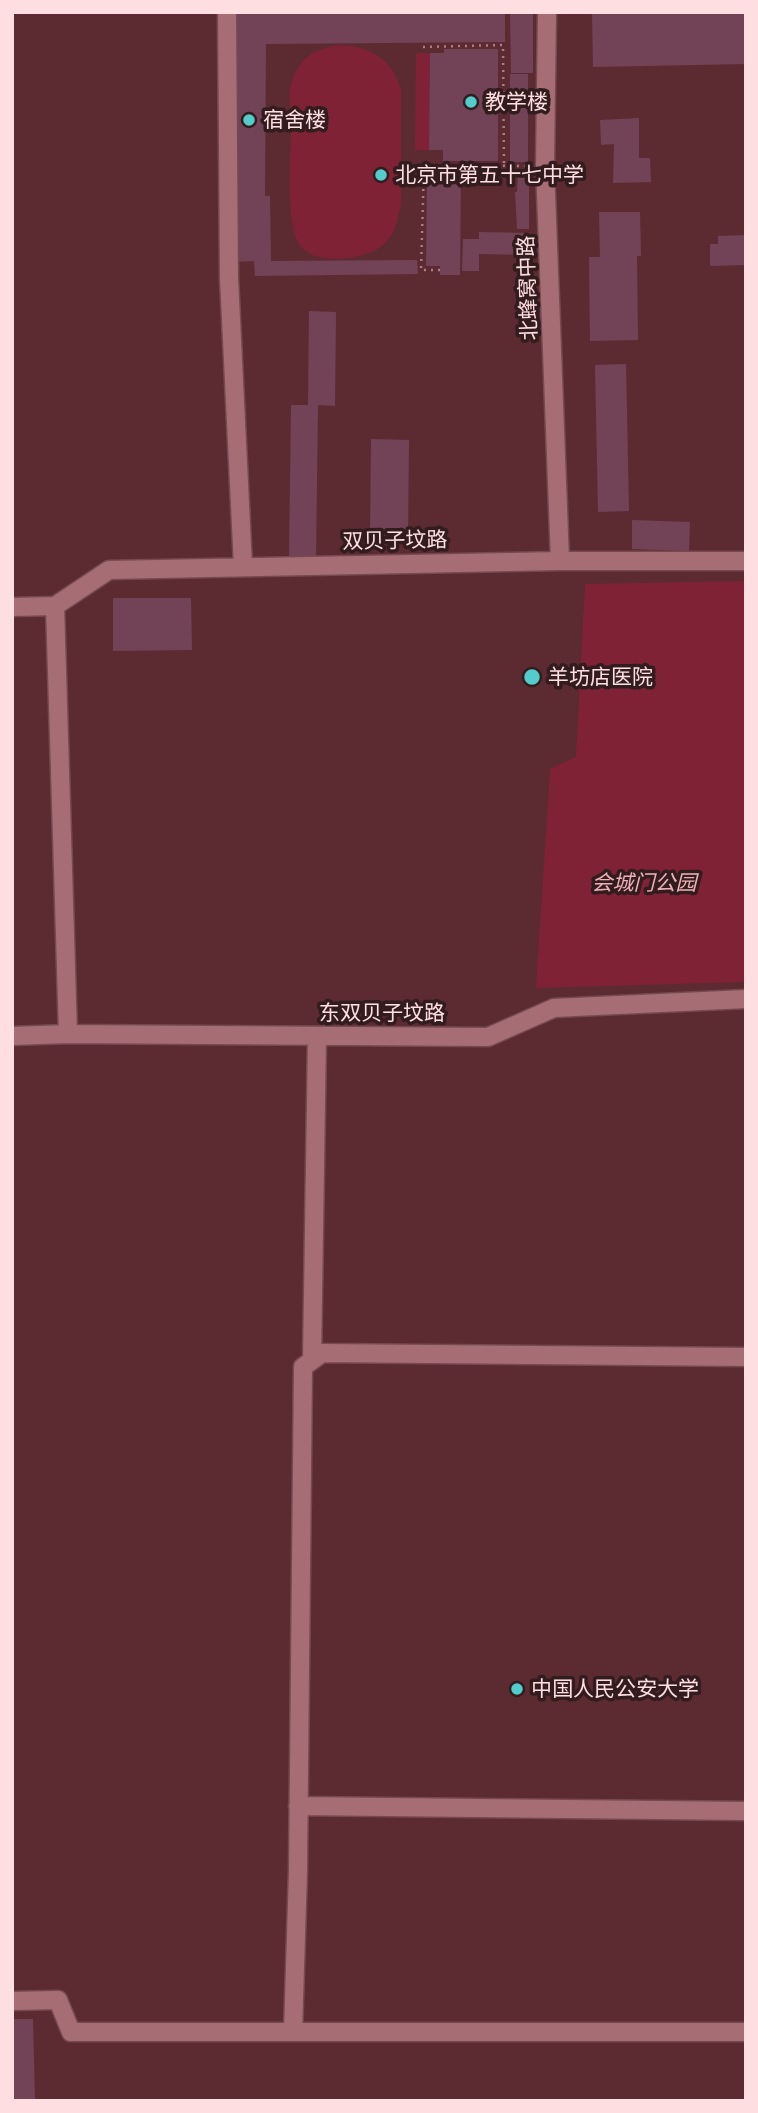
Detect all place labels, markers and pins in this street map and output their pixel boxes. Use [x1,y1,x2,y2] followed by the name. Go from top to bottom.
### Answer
[485,89,548,115] place label: 教学楼
[463,94,479,110] marker: 教学楼
[263,107,326,133] place label: 宿舍楼
[241,112,257,128] marker: 宿舍楼
[395,162,584,188] place label: 北京市第五十七中学
[373,167,389,183] marker: 北京市第五十七中学
[548,664,653,690] place label: 羊坊店医院
[522,667,542,687] marker: 羊坊店医院
[531,1676,699,1702] place label: 中国人民公安大学
[509,1681,525,1697] marker: 中国人民公安大学

